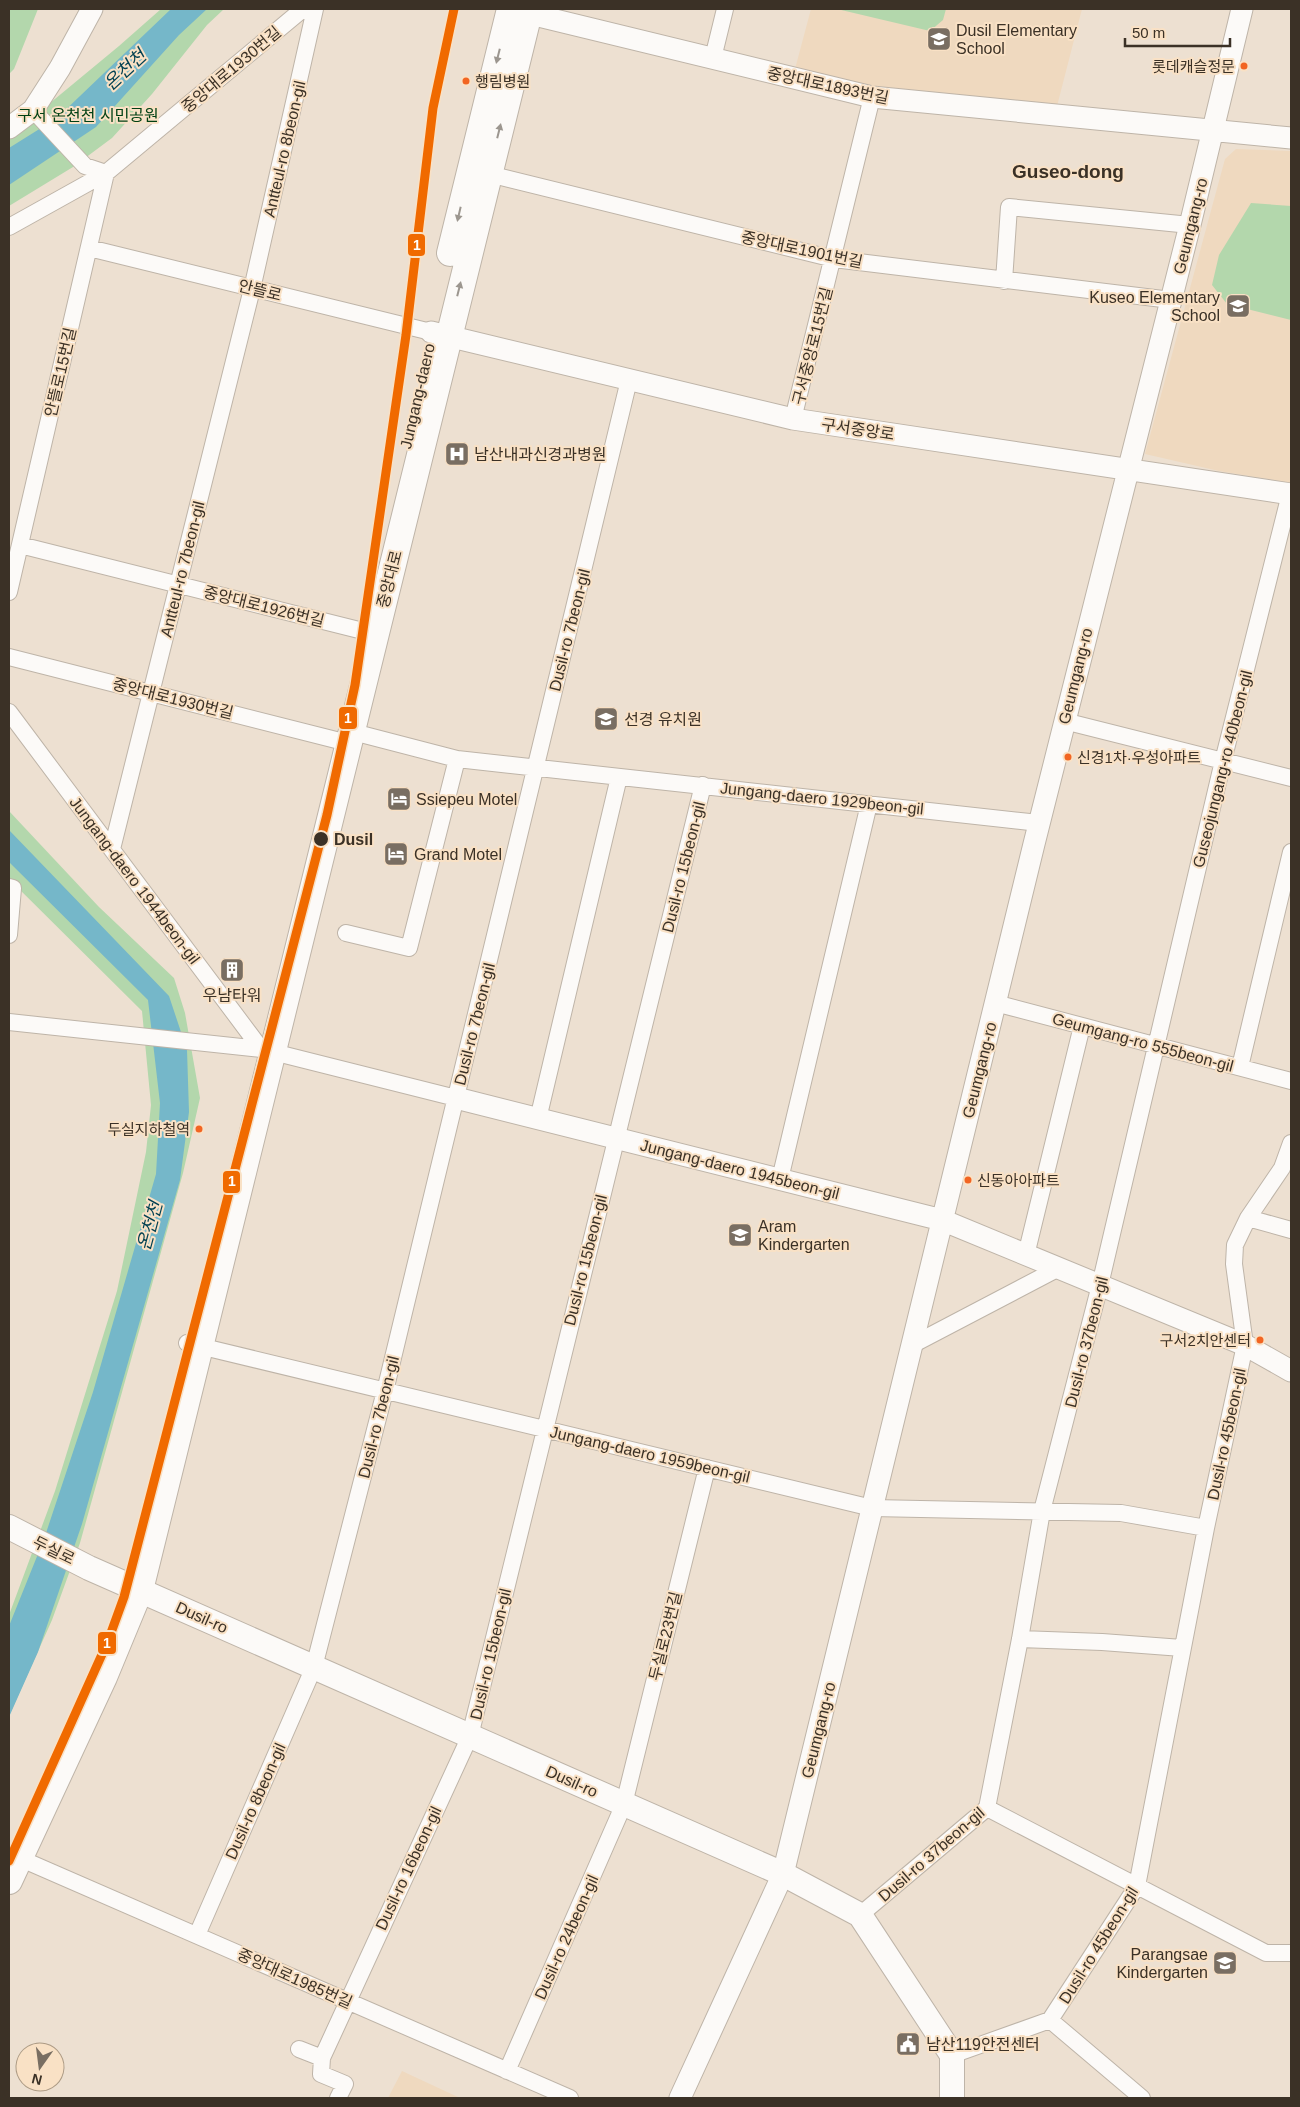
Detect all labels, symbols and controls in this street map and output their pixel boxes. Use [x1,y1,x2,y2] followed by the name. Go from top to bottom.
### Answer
[1125,15,1230,47] scale bar
[956,22,1077,57] place label: Dusil Elementary School
[178,23,284,116] street label: 중앙대로1930번길
[1132,24,1165,41] text: 50 m
[926,26,952,52] school or university icon: Dusil Elementary School
[100,44,152,94] water label: 온천천
[494,49,502,64] one-way arrow
[1152,58,1235,75] place label: 롯데캐슬정문
[1239,61,1249,71] marker: 롯데캐슬정문
[766,64,890,107] street label: 중앙대로1893번길
[475,73,530,90] place label: 행림병원
[461,76,471,86] marker: 행림병원
[260,79,308,219] street label: Antteul-ro 8beon-gil
[17,107,159,124] park label: 구서 온천천 시민공원
[495,124,503,139] one-way arrow
[1012,161,1124,182] district label: Guseo-dong
[1170,176,1211,276] street label: Geumgang-ro
[455,206,463,221] one-way arrow
[740,228,864,271] street label: 중앙대로1901번길
[407,233,426,257] line badge: 1
[413,237,421,253] text: 1
[236,277,284,304] street label: 안뜰로
[456,281,464,296] one-way arrow
[790,285,835,407] street label: 구서중앙로15번길
[1089,289,1220,324] place label: Kuseo Elementary School
[1225,293,1251,319] school or university icon: Kuseo Elementary School
[42,326,79,419] street label: 안뜰로15번길
[397,342,438,450] street label: Jungang-daero
[820,416,896,443] street label: 구서중앙로
[444,441,470,467] hospital icon: 남산내과신경과병원
[474,446,606,463] place label: 남산내과신경과병원
[157,499,208,639] street label: Antteul-ro 7beon-gil
[374,548,405,610] street label: 중앙대로
[546,567,593,693] street label: Dusil-ro 7beon-gil
[202,583,326,630] street label: 중앙대로1926번길
[1055,626,1096,726] street label: Geumgang-ro
[1190,669,1255,870] street label: Guseojungang-ro 40beon-gil
[111,675,235,722] street label: 중앙대로1930번길
[338,706,358,730] line badge: 1
[593,706,619,732] school or university icon: 선경 유치원
[344,710,352,726] text: 1
[624,711,702,728] place label: 선경 유치원
[1077,749,1201,766] place label: 신경1차·우성아파트
[1063,752,1073,762] marker: 신경1차·우성아파트
[719,779,925,818] street label: Jungang-daero 1929beon-gil
[386,786,412,812] hotel icon: Ssiepeu Motel
[416,791,517,808] place label: Ssiepeu Motel
[66,793,203,967] street label: Jungang-daero 1944beon-gil
[659,800,708,934] street label: Dusil-ro 15beon-gil
[312,830,330,848] marker: Dusil
[334,831,373,848] place label: Dusil
[383,841,409,867] hotel icon: Grand Motel
[414,846,502,863] place label: Grand Motel
[219,957,245,983] building icon: 우남타워
[451,961,498,1087] street label: Dusil-ro 7beon-gil
[203,987,261,1004] place label: 우남타워
[1050,1010,1235,1075] street label: Geumgang-ro 555beon-gil
[959,1020,1000,1120] street label: Geumgang-ro
[107,1121,190,1138] place label: 두실지하철역
[194,1124,204,1134] marker: 두실지하철역
[639,1136,841,1202] street label: Jungang-daero 1945beon-gil
[222,1170,241,1194] line badge: 1
[977,1172,1060,1189] place label: 신동아아파트
[228,1173,236,1189] text: 1
[963,1175,973,1185] marker: 신동아아파트
[561,1193,610,1327] street label: Dusil-ro 15beon-gil
[134,1197,167,1253] water label: 온천천
[758,1218,850,1253] place label: Aram Kindergarten
[727,1222,753,1248] school or university icon: Aram Kindergarten
[1062,1275,1111,1409] street label: Dusil-ro 37beon-gil
[1160,1332,1251,1349] place label: 구서2치안센터
[1255,1335,1265,1345] marker: 구서2치안센터
[355,1354,402,1480] street label: Dusil-ro 7beon-gil
[1204,1367,1249,1502] street label: Dusil-ro 45beon-gil
[548,1423,751,1486] street label: Jungang-daero 1959beon-gil
[30,1533,78,1568] street label: 두실로
[467,1587,514,1721] street label: Dusil-ro 15beon-gil
[646,1590,685,1683] street label: 두실로23번길
[173,1598,231,1636] street label: Dusil-ro
[97,1631,117,1655] line badge: 1
[103,1635,111,1651] text: 1
[798,1680,839,1780] street label: Geumgang-ro
[222,1740,289,1862] street label: Dusil-ro 8beon-gil
[543,1762,601,1800] street label: Dusil-ro
[372,1804,445,1933] street label: Dusil-ro 16beon-gil
[875,1804,988,1905] street label: Dusil-ro 37beon-gil
[531,1872,602,2002] street label: Dusil-ro 24beon-gil
[1056,1884,1141,2007] street label: Dusil-ro 45beon-gil
[235,1945,355,2011] street label: 중앙대로1985번길
[1116,1946,1208,1981] place label: Parangsae Kindergarten
[1212,1950,1238,1976] school or university icon: Parangsae Kindergarten
[895,2031,921,2057] public building icon: 남산119안전센터
[926,2036,1040,2053] place label: 남산119안전센터
[15,2042,65,2092] north arrow
[30,2071,44,2089] text: N

